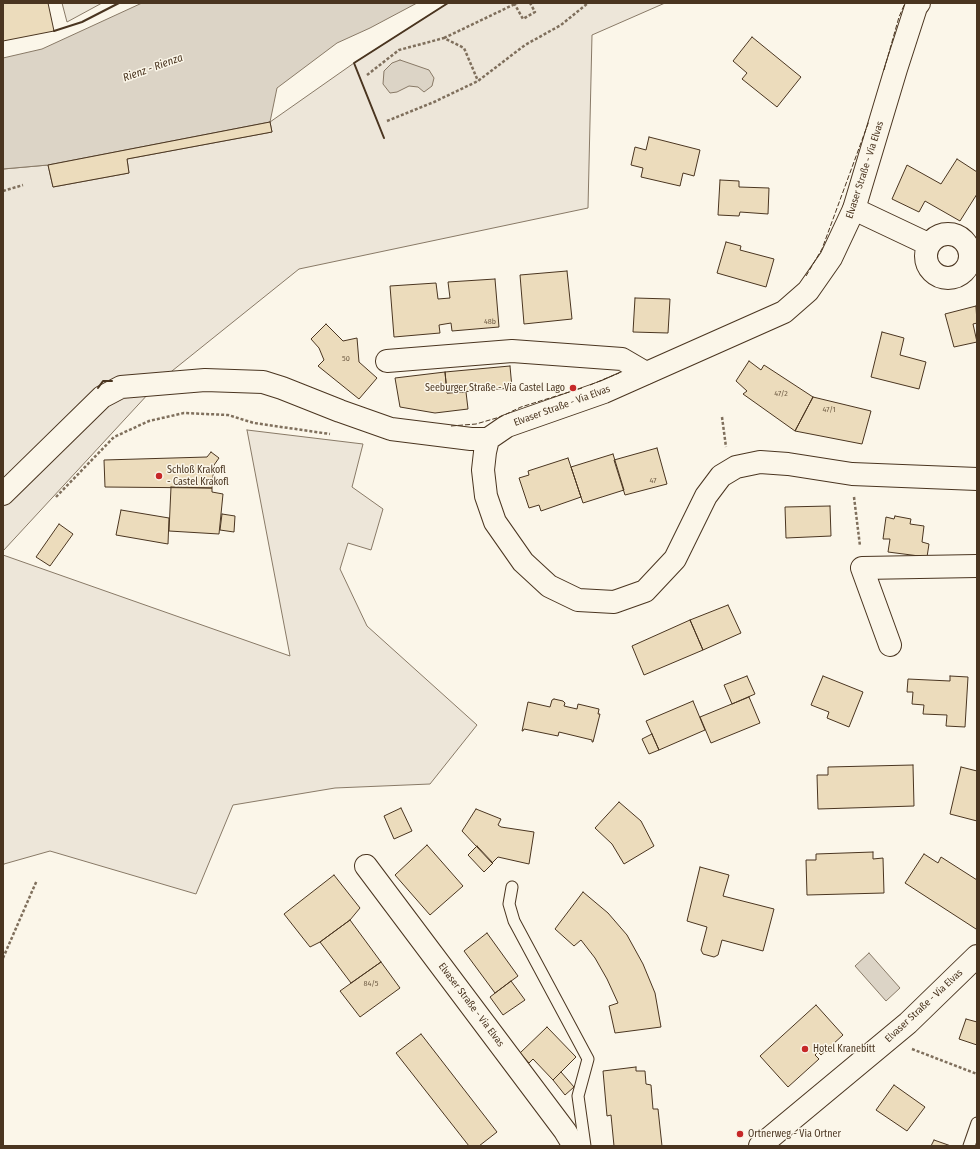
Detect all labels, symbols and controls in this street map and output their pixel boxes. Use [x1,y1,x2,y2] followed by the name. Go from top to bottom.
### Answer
[121,51,185,85] water label: Rienz - Rienza
[844,120,886,220] street label: Elvaser Straße - Via Elvas
[484,317,496,327] house number: 48b
[342,354,350,364] house number: 50
[425,382,565,394] place label: Seeburger Straße - Via Castel Lago
[512,383,612,429] street label: Elvaser Straße - Via Elvas
[568,383,578,393] marker: Seeburger Straße - Via Castel Lago
[774,389,788,399] house number: 47/2
[822,405,836,415] house number: 47/1
[167,464,229,488] place label: Schloß Krakofl - Castel Krakofl
[154,471,164,481] marker: Schloß Krakofl - Castel Krakofl
[650,476,656,486] house number: 47
[436,961,506,1049] street label: Elvaser Straße - Via Elvas
[883,967,965,1045] street label: Elvaser Straße - Via Elvas
[364,979,378,989] house number: 84/5
[813,1043,875,1055] place label: Hotel Kranebitt
[800,1044,810,1054] marker: Hotel Kranebitt
[748,1128,841,1140] place label: Ortnerweg - Via Ortner
[735,1129,745,1139] marker: Ortnerweg - Via Ortner

